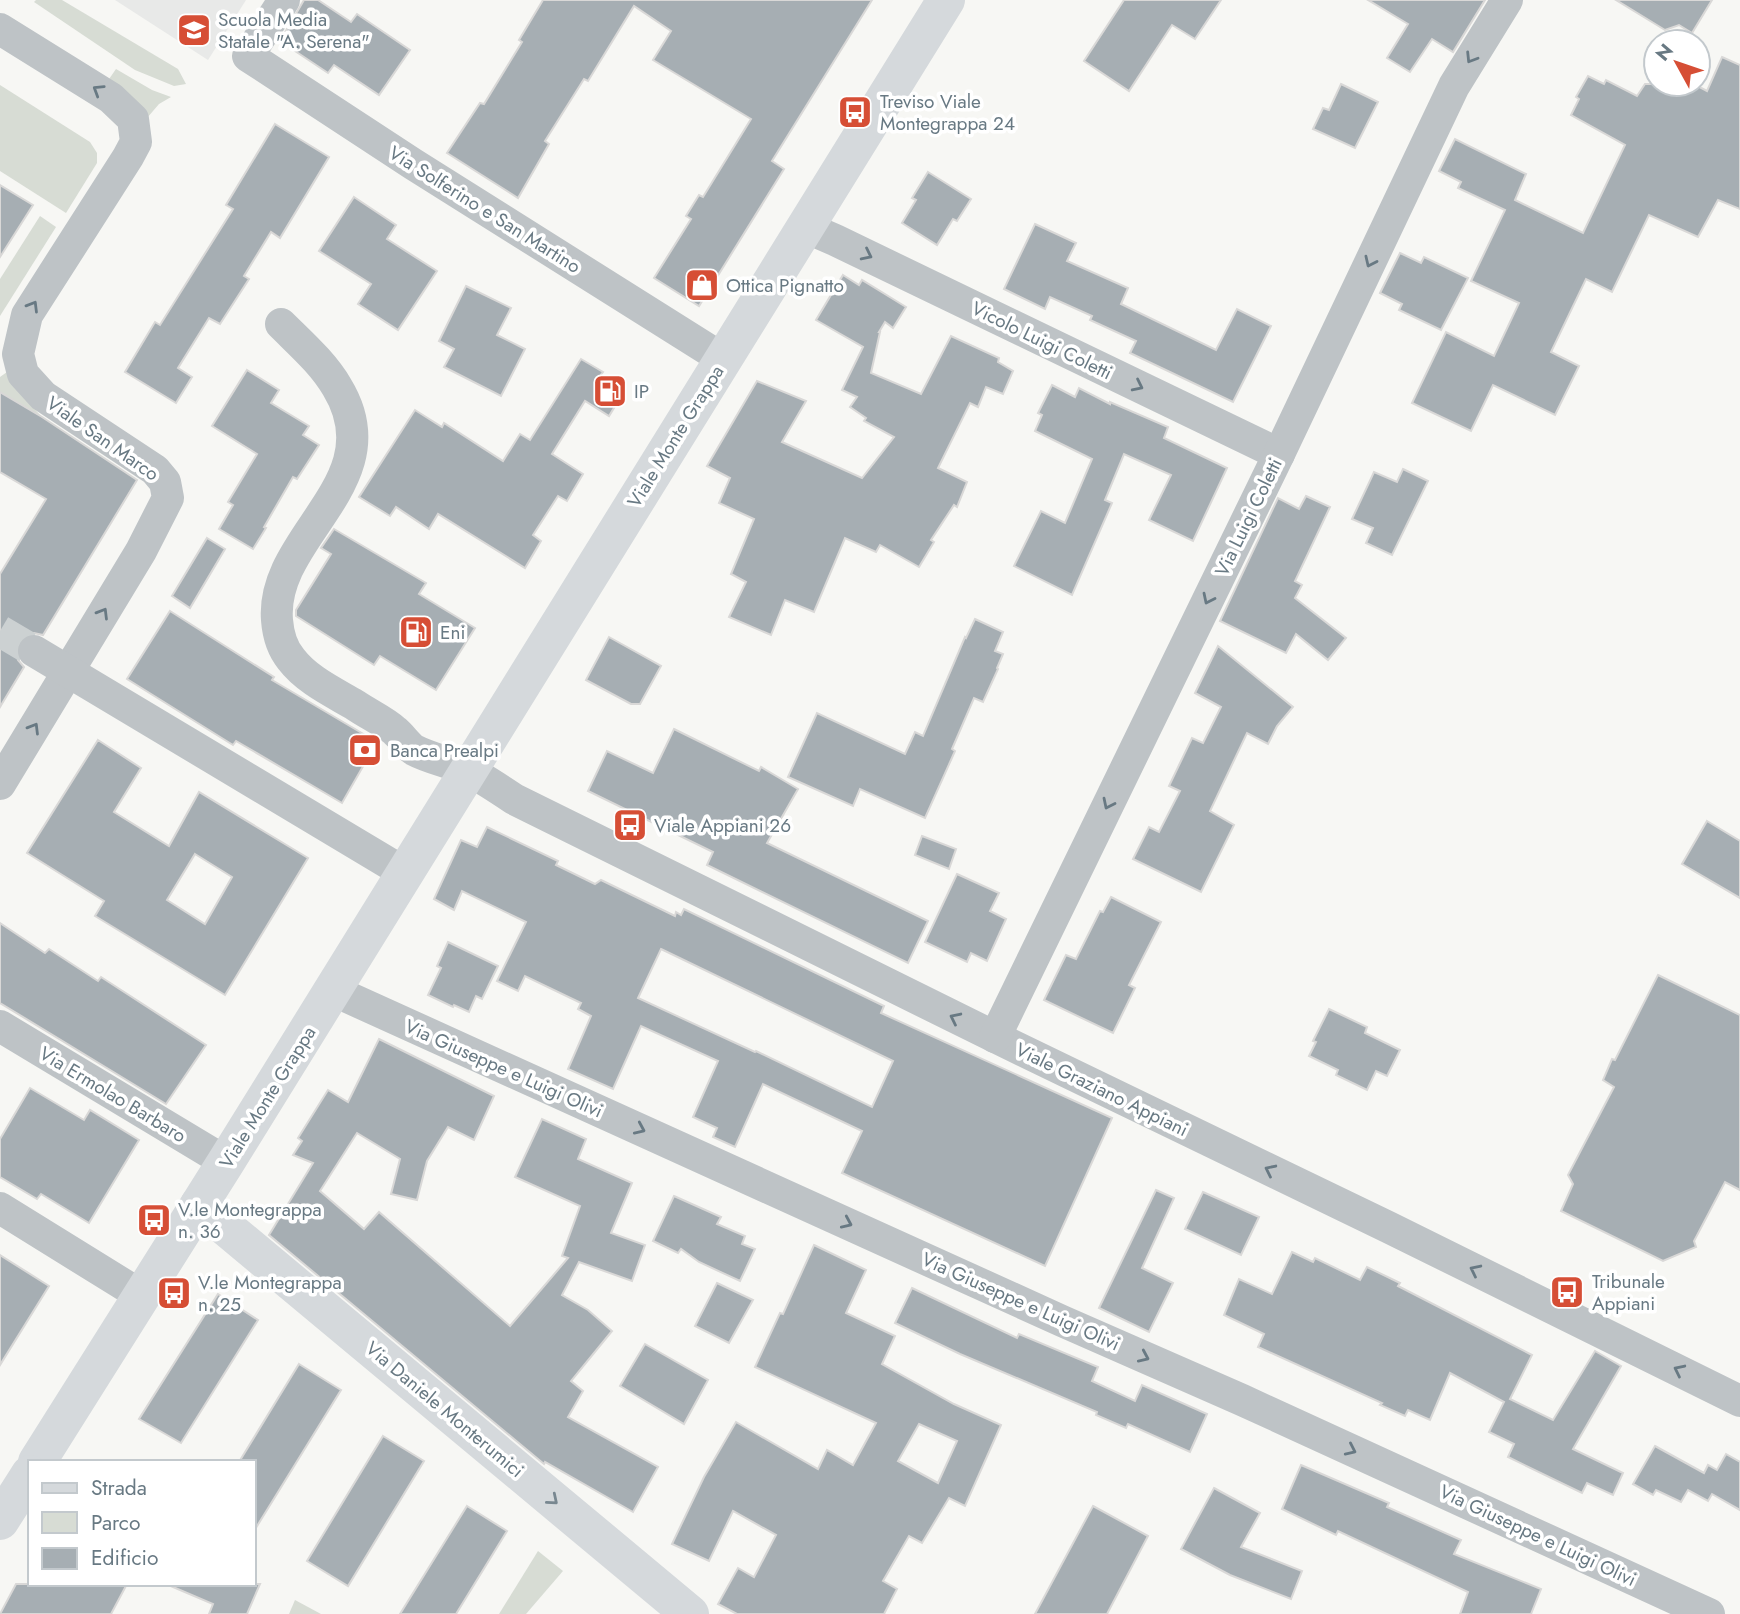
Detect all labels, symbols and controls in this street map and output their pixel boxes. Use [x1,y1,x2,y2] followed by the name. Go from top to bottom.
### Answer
[218,6,370,55] place label: Scuola Media Statale "A. Serena"
[175,11,213,49] school or university icon: Scuola Media Statale "A. Serena"
[1642,28,1712,98] north arrow
[1649,38,1680,67] text: N
[1467,51,1480,64] one-way arrow
[93,86,106,99] one-way arrow
[880,88,1015,137] place label: Treviso Viale Montegrappa 24
[836,93,874,131] bus stop icon: Treviso Viale Montegrappa 24
[384,139,586,280] street label: Via Solferino e San Martino
[860,247,872,261] one-way arrow
[1364,255,1378,267] one-way arrow
[683,266,721,304] shop icon: Ottica Pignatto
[726,272,844,299] place label: Ottica Pignatto
[967,295,1117,386] street label: Vicolo Luigi Coletti
[24,301,37,314] one-way arrow
[621,360,730,513] street label: Viale Monte Grappa
[591,372,629,410] fuel station icon: IP
[634,378,649,405] place label: IP
[1131,378,1143,392] one-way arrow
[41,390,164,487] street label: Viale San Marco
[1208,454,1289,581] street label: Via Luigi Coletti
[1202,592,1216,604] one-way arrow
[95,607,108,620] one-way arrow
[397,613,435,651] fuel station icon: Eni
[440,619,465,646] place label: Eni
[26,722,39,735] one-way arrow
[346,731,384,769] bank icon: Banca Prealpi
[390,737,499,764] place label: Banca Prealpi
[1103,797,1117,809] one-way arrow
[611,806,649,844] bus stop icon: Viale Appiani 26
[654,812,791,839] place label: Viale Appiani 26
[950,1012,962,1026] one-way arrow
[400,1013,607,1124] street label: Via Giuseppe e Luigi Olivi
[213,1021,322,1174] street label: Viale Monte Grappa
[1011,1036,1193,1143] street label: Viale Graziano Appiani
[34,1040,191,1149] street label: Via Ermolao Barbaro
[633,1121,645,1135] one-way arrow
[1265,1165,1277,1179] one-way arrow
[178,1196,322,1245] place label: V.le Montegrappa n. 36
[135,1201,173,1239] bus stop icon: V.le Montegrappa n. 36
[840,1215,853,1229] one-way arrow
[917,1246,1124,1357] street label: Via Giuseppe e Luigi Olivi
[1470,1264,1482,1278] one-way arrow
[1592,1268,1665,1317] place label: Tribunale Appiani
[198,1269,342,1318] place label: V.le Montegrappa n. 25
[1548,1273,1586,1311] bus stop icon: Tribunale Appiani
[155,1274,193,1312] bus stop icon: V.le Montegrappa n. 25
[360,1335,530,1484] street label: Via Daniele Monterumici
[1137,1349,1149,1363] one-way arrow
[1674,1365,1686,1379] one-way arrow
[1344,1442,1357,1456] one-way arrow
[28,1460,256,1586] legend
[91,1473,147,1503] text: Strada
[1435,1478,1641,1593] street label: Via Giuseppe e Luigi Olivi
[544,1492,557,1504] one-way arrow
[91,1508,140,1538] text: Parco
[91,1543,158,1573] text: Edificio

